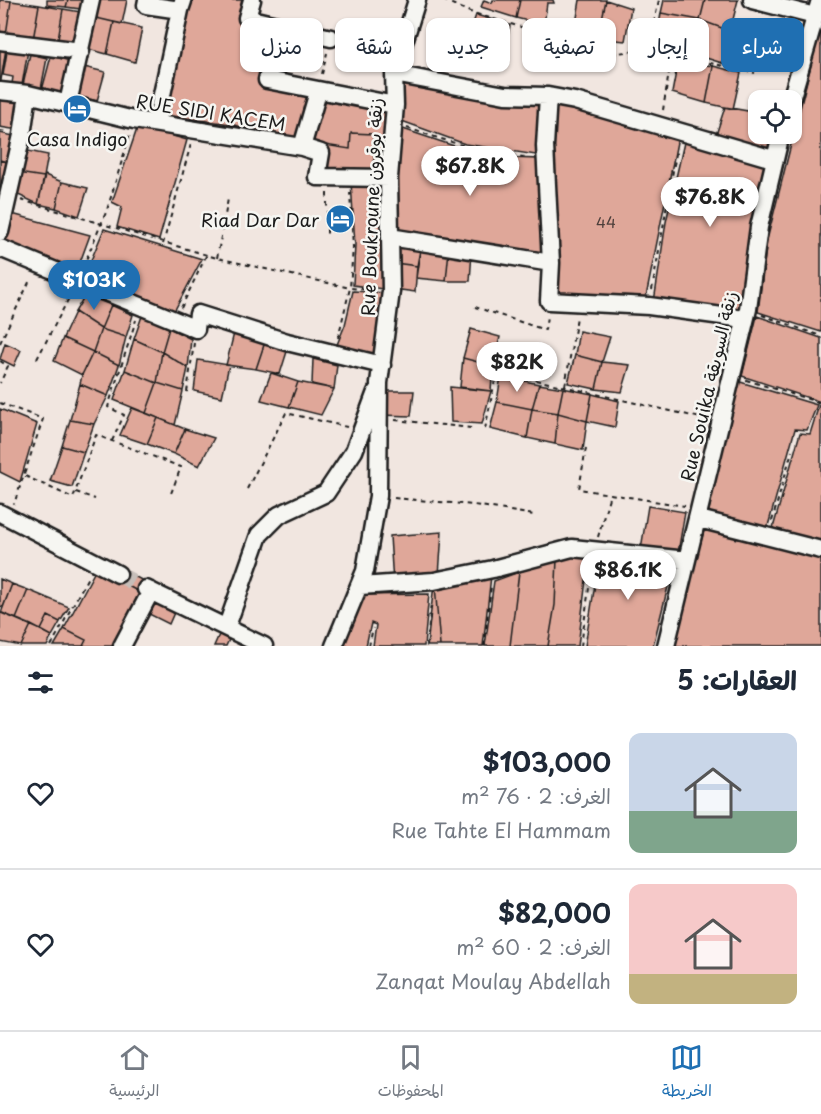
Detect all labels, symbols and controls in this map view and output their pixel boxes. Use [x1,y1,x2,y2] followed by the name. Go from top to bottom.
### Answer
[240,18,323,72] chip: منزل
[335,18,414,72] chip: شقة
[426,18,510,72] chip: جديد
[522,18,616,72] chip: تصفية
[628,18,709,72] chip: إيجار
[721,18,804,72] chip: شراء
[134,87,288,137] street label: RUE SIDI KACEM
[748,90,802,144] map controls
[748,90,802,144] button: locate
[61,93,93,125] hotel icon: Casa Indigo
[354,97,388,317] street label: Rue Boukroune زنقة بوقرون
[27,125,127,152] place label: Casa Indigo
[421,146,519,197] pin: $67.8K
[435,150,505,180] text: $67.8K
[661,177,759,228] pin: $76.8K
[675,181,745,211] text: $76.8K
[324,203,356,235] hotel icon: Riad Dar Dar
[201,206,320,233] place label: Riad Dar Dar
[596,210,616,233] house number: 44
[52,260,136,311] pin: $103K
[62,264,126,294] text: $103K
[673,288,743,484] street label: Rue Souika زنقة السويقة
[481,342,553,393] pin: $82K
[490,346,544,376] text: $82K
[579,550,677,601] pin: $86.1K
[594,554,662,584] text: $86.1K
[677,660,797,699] text: العقارات: 5
[24,666,57,699] icon: filters
[483,742,611,781] text: $103,000
[677,757,749,829] icon: home
[24,777,57,810] icon: heart
[461,781,611,811] text: الغرف: 2 · 76 m²
[392,815,611,845] text: Rue Tahte El Hammam
[498,893,611,932] text: $82,000
[677,908,749,980] icon: home
[24,928,57,961] icon: heart
[456,932,611,962] text: الغرف: 2 · 60 m²
[375,966,611,996] text: Zanqat Moulay Abdellah
[109,1041,159,1105] tab: الرئيسية
[378,1041,444,1105] tab: المحفوظات
[662,1041,712,1105] tab: الخريطة

